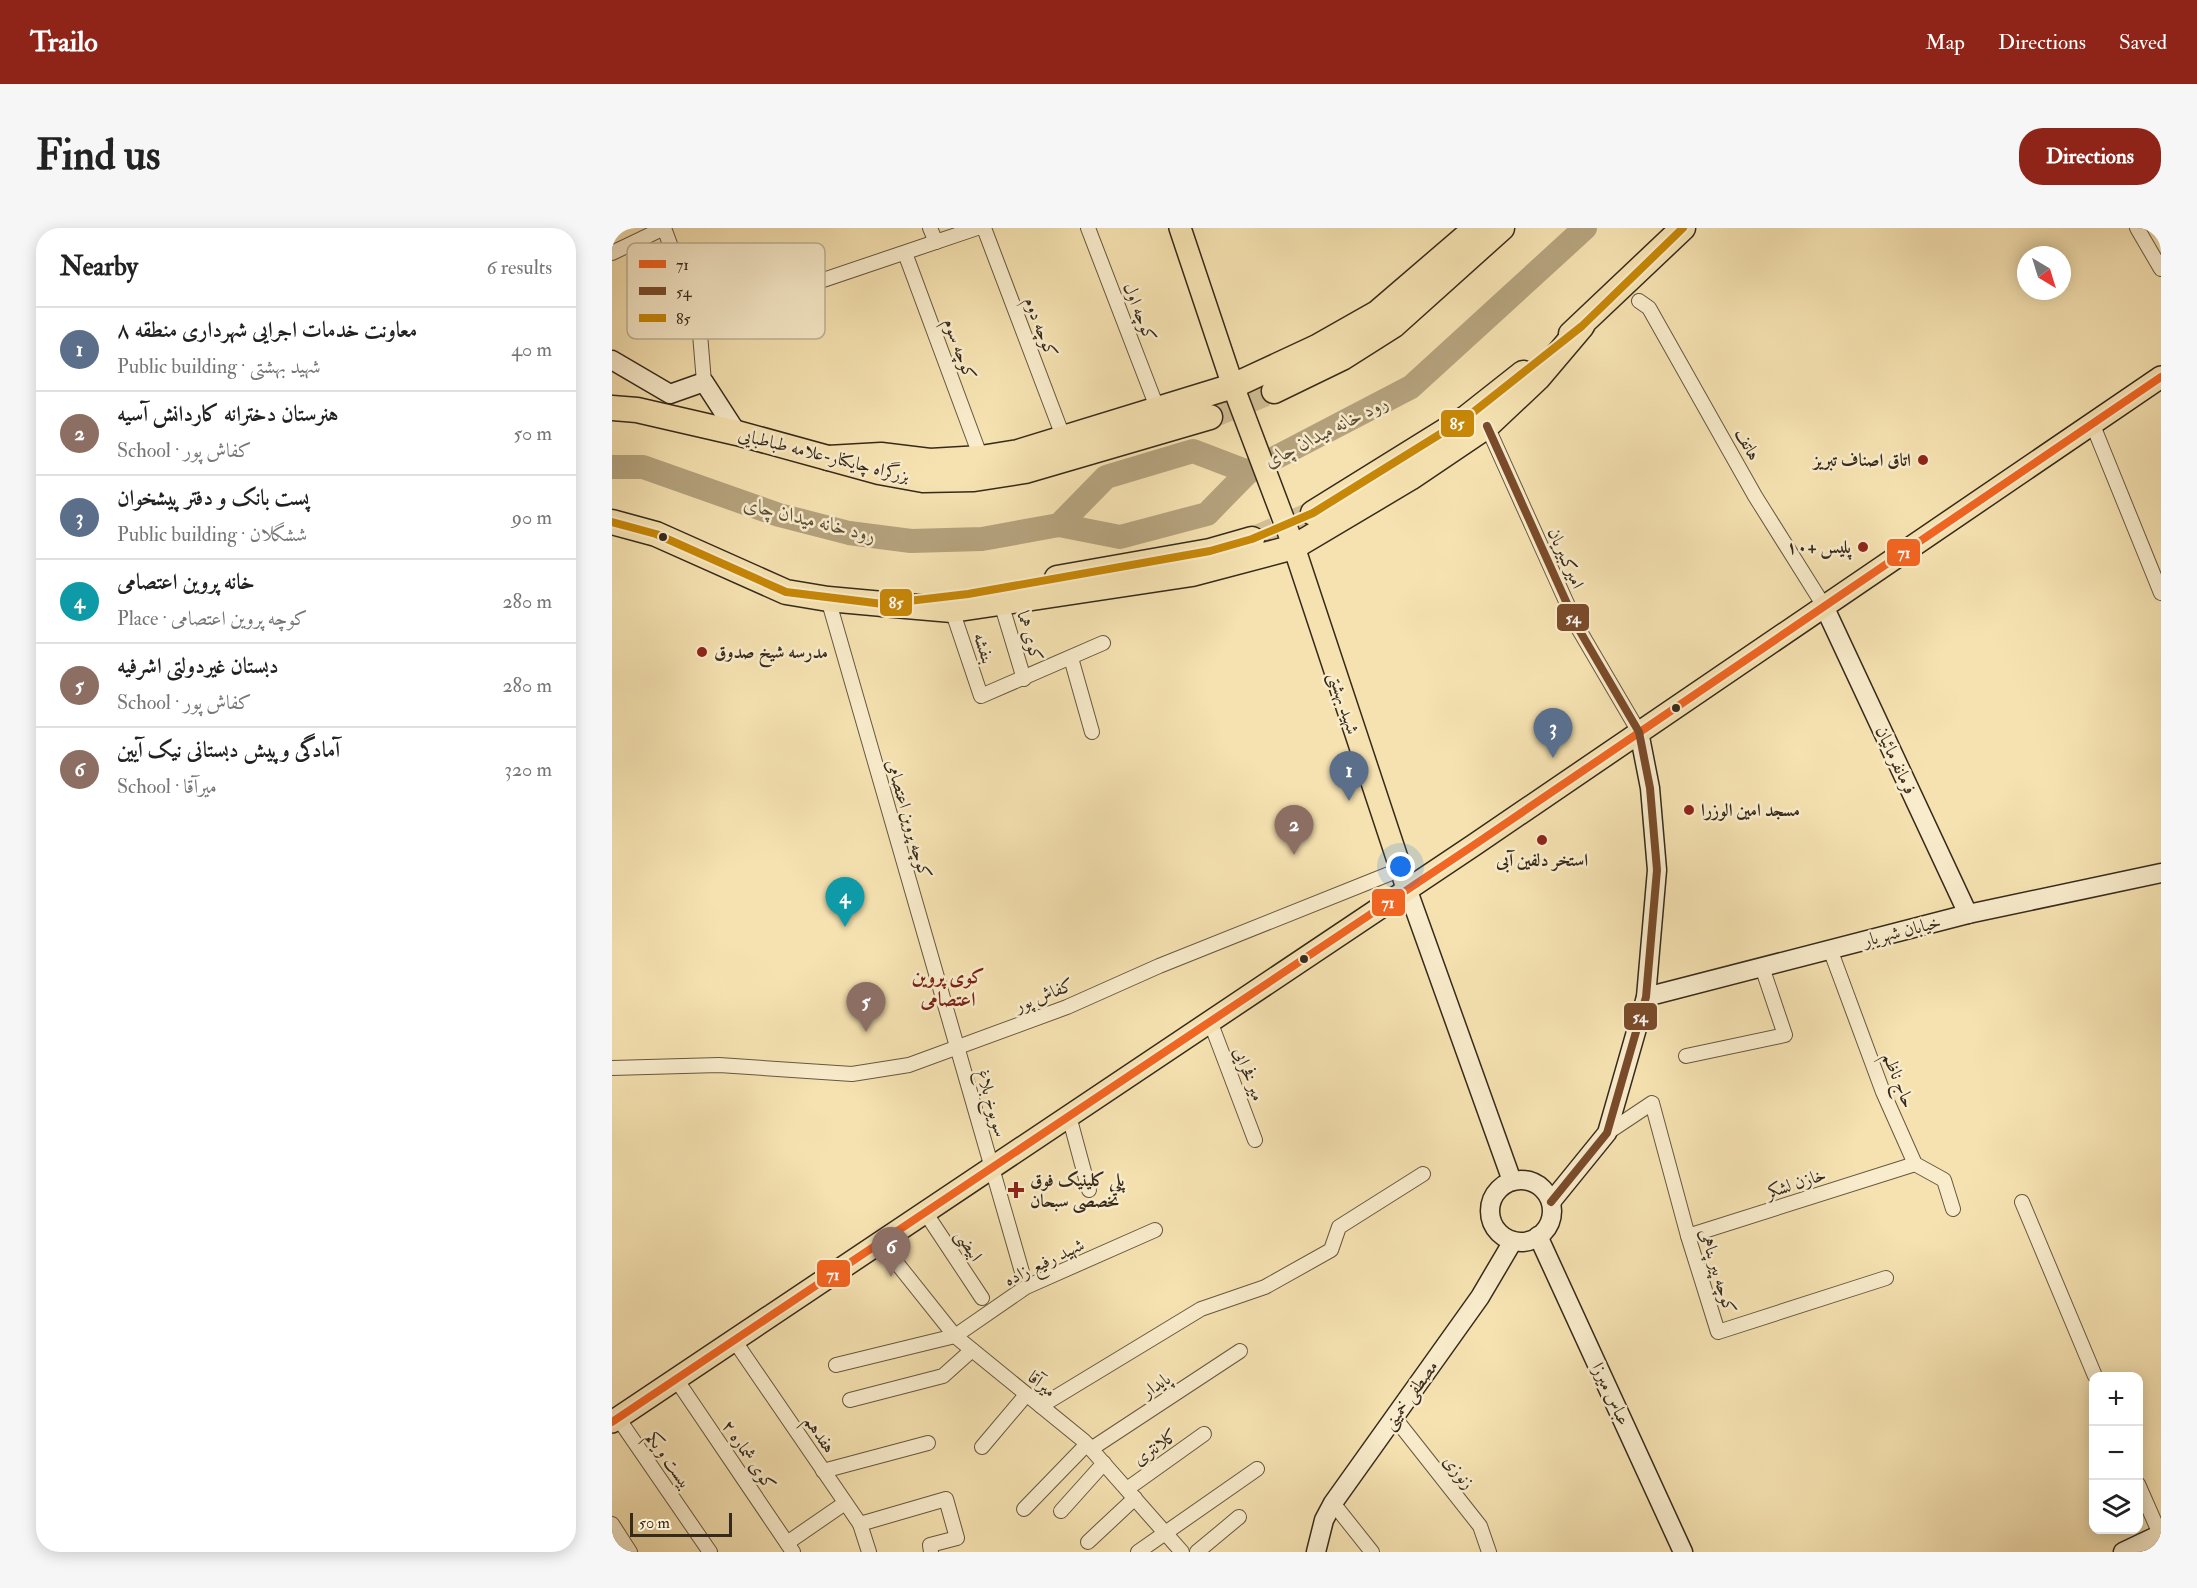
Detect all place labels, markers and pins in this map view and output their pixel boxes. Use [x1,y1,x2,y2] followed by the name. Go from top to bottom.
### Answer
[1811,449,1911,472] place label: اتاق اصناف تبریز
[1916,453,1930,467] marker: اتاق اصناف تبریز
[657,531,669,543] unlabelled marker
[1787,536,1853,560] place label: پلیس +۱۰
[1856,540,1870,554] marker: پلیس +۱۰
[714,641,828,668] place label: مدرسه شیخ صدوق
[695,645,709,659] marker: مدرسه شیخ صدوق
[1670,702,1682,714] unlabelled marker
[1534,708,1572,758] pin: 3
[1330,752,1368,801] pin: 1
[1701,799,1800,822] place label: مسجد امین الوزرا
[1682,803,1696,817] marker: مسجد امین الوزرا
[1274,806,1314,855] pin: 2
[1535,833,1549,847] marker: استخر دلفین آبی
[1495,849,1588,873] place label: استخر دلفین آبی
[826,878,864,927] pin: 4
[1298,953,1310,965] unlabelled marker
[846,982,886,1032] pin: 5
[1030,1169,1126,1214] place label: پلی کلینیک فوق تخصصی سبحان
[1007,1181,1025,1199] marker: پلی کلینیک فوق تخصصی سبحان
[872,1228,910,1277] pin: 6

